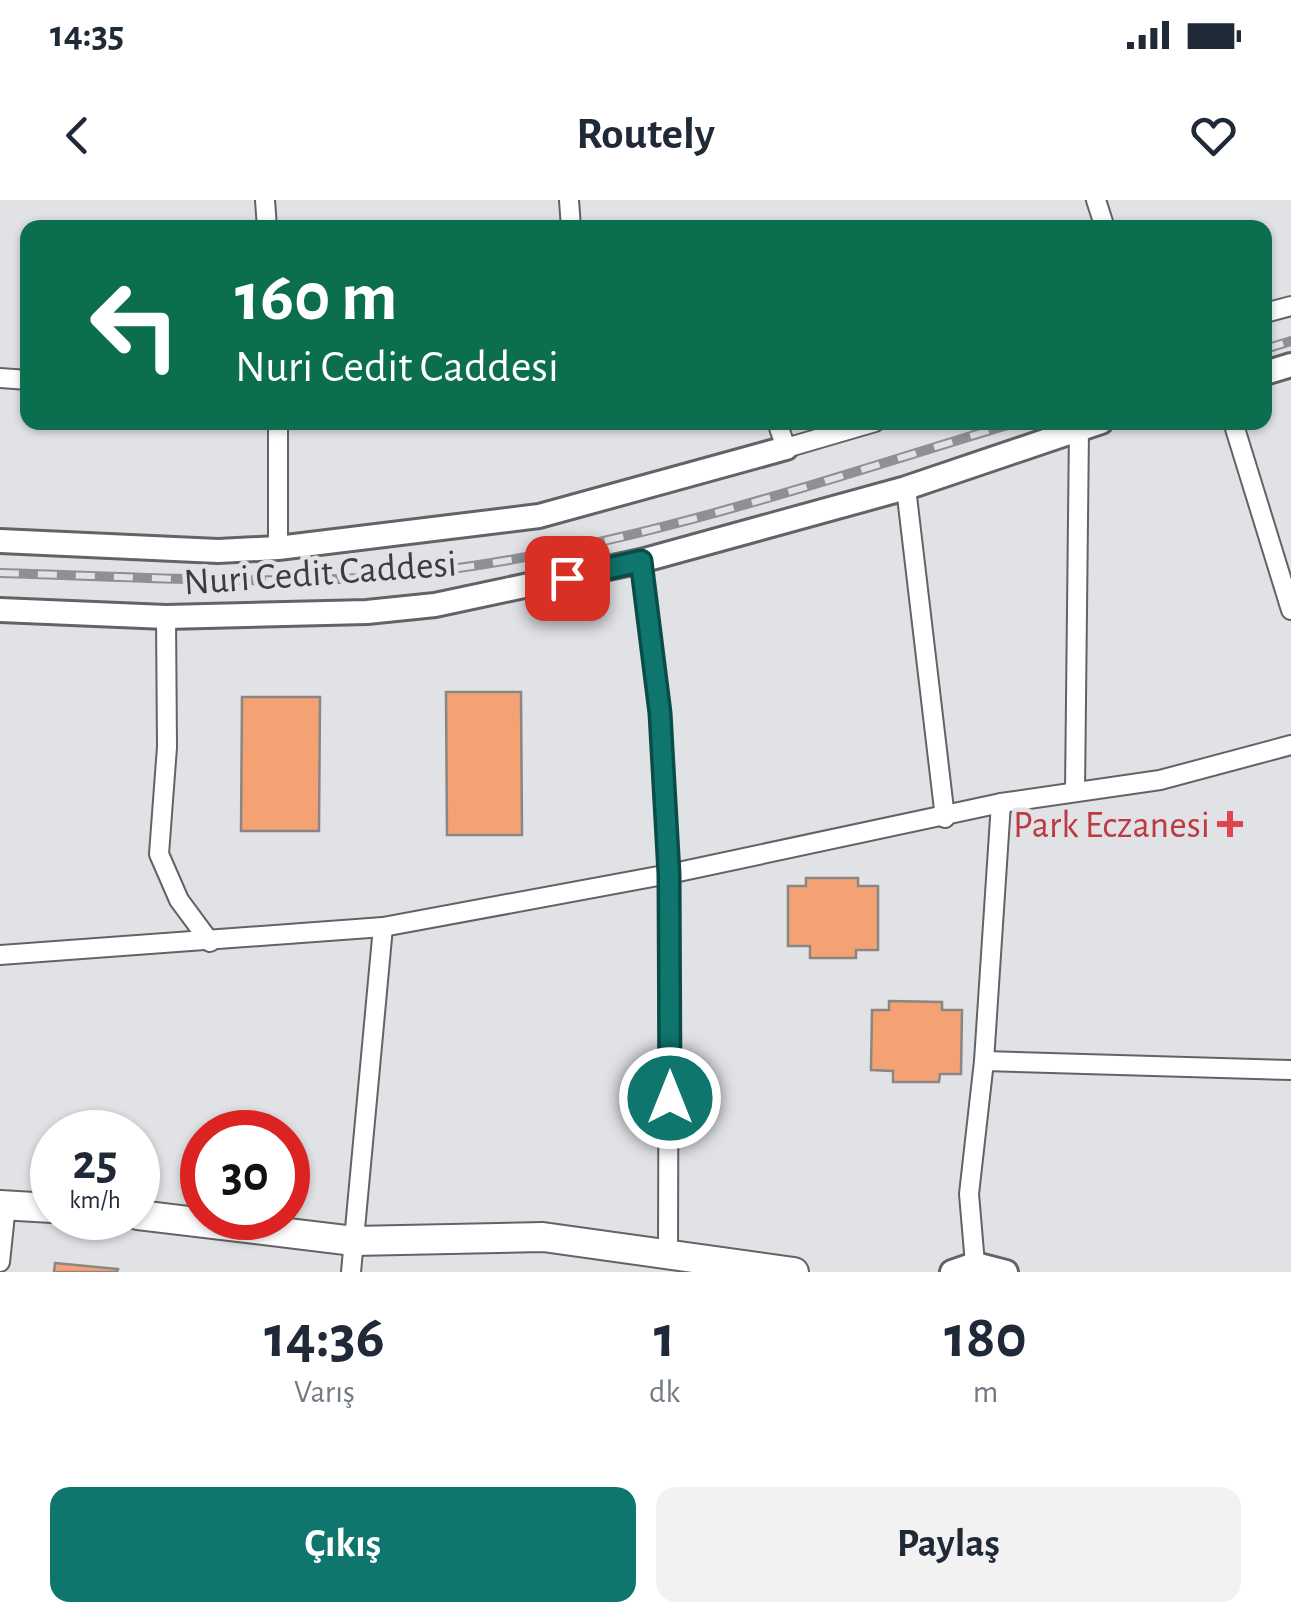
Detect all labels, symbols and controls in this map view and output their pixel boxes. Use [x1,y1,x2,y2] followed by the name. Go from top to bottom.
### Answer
[50,16,124,54] text: 14:35
[50,108,105,163] icon: back
[1186,108,1241,163] icon: heart
[576,112,715,157] text: Routely
[70,260,200,390] icon: left
[235,263,398,333] text: 160 m
[235,345,559,390] text: Nuri Cedit Caddesi
[525,536,610,621] pin
[182,546,458,602] street label: Nuri Cedit Caddesi
[540,551,595,606] icon: arrive
[1013,807,1210,845] place label: Park Eczanesi
[1219,813,1241,835] marker: Park Eczanesi
[618,1046,722,1150] position arrow
[180,1110,310,1240] speed limit sign: 30
[72,1138,118,1188] text: 25
[69,1188,121,1213] text: km/h
[264,1308,385,1368] text: 14:36
[654,1308,675,1368] text: 1
[944,1308,1027,1368] text: 180
[294,1376,355,1408] text: Varış
[649,1376,680,1408] text: dk
[973,1376,998,1408] text: m
[50,1487,636,1602] button: Çıkış
[656,1487,1241,1602] button: Paylaş

